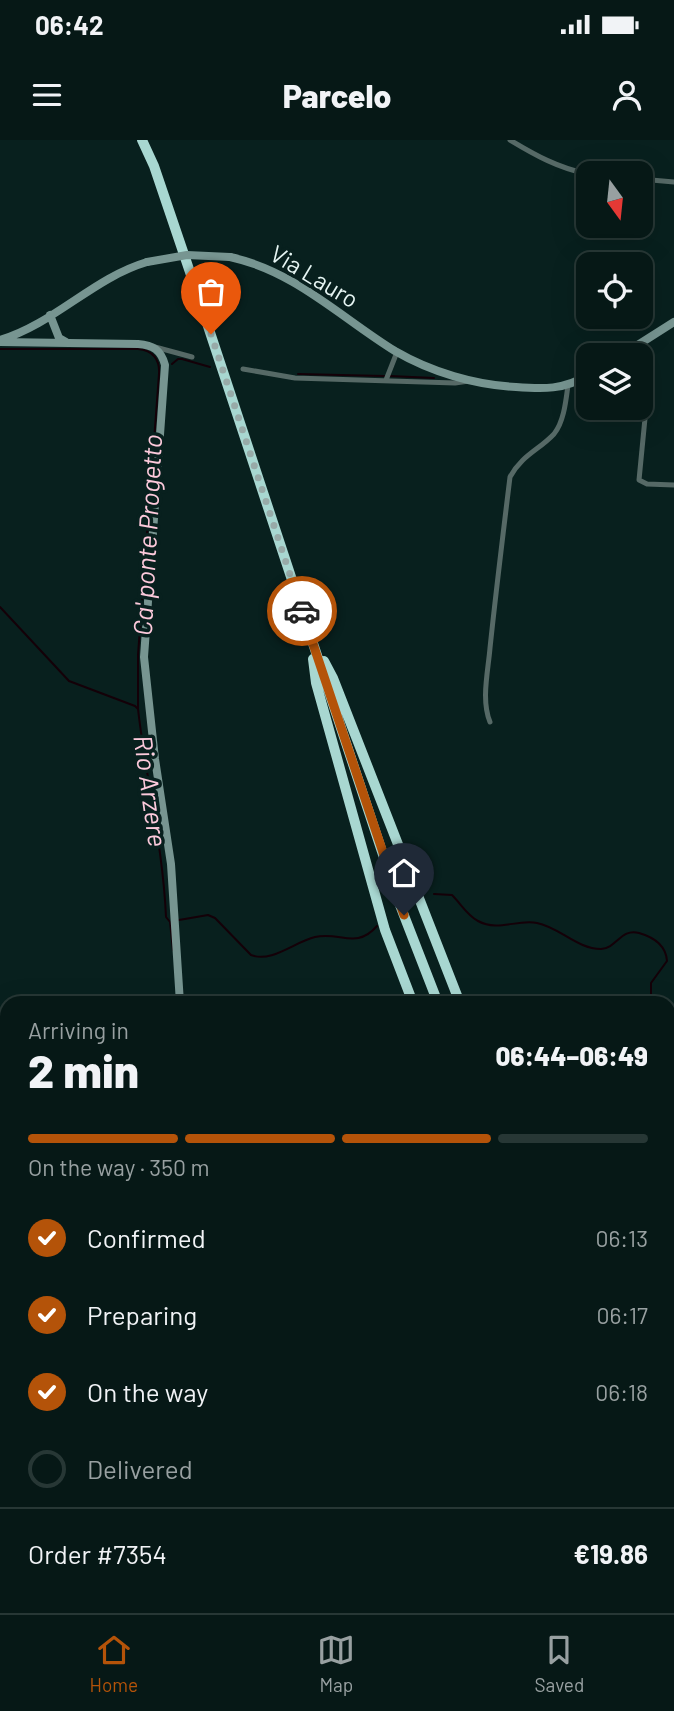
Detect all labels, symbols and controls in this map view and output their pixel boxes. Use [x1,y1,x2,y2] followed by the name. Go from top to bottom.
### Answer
[35,9,104,40] text: 06:42
[28,76,66,114] icon: menu
[283,76,391,114] text: Parcelo
[608,76,646,114] icon: person
[576,161,653,238] north arrow
[576,161,653,420] map controls
[265,238,364,313] street label: Via Lauro
[576,252,653,329] button: locate
[181,262,241,334] pin
[192,273,230,311] icon: bag
[576,343,653,420] button: layers
[126,433,167,636] water label: Ca' ponte Progetto
[267,576,337,646] courier
[283,592,321,630] icon: car
[128,733,175,849] water label: Rio Arzere
[374,843,434,915] pin
[385,854,423,892] icon: home
[28,1016,129,1044] text: Arriving in
[495,1040,648,1071] text: 06:44–06:49
[28,1042,139,1097] text: 2 min
[28,1153,210,1181] text: On the way · 350 m
[28,1219,66,1257] icon: check
[87,1222,206,1253] text: Confirmed
[595,1224,648,1252] text: 06:13
[28,1296,66,1334] icon: check
[87,1299,197,1330] text: Preparing
[596,1301,648,1329] text: 06:17
[28,1373,66,1411] icon: check
[87,1376,208,1407] text: On the way
[595,1378,648,1406] text: 06:18
[87,1453,193,1484] text: Delivered
[28,1538,167,1569] text: Order #7354
[573,1538,648,1569] text: €19.86
[90,1631,138,1696] tab: Home
[317,1631,355,1696] tab: Map
[535,1631,584,1696] tab: Saved

